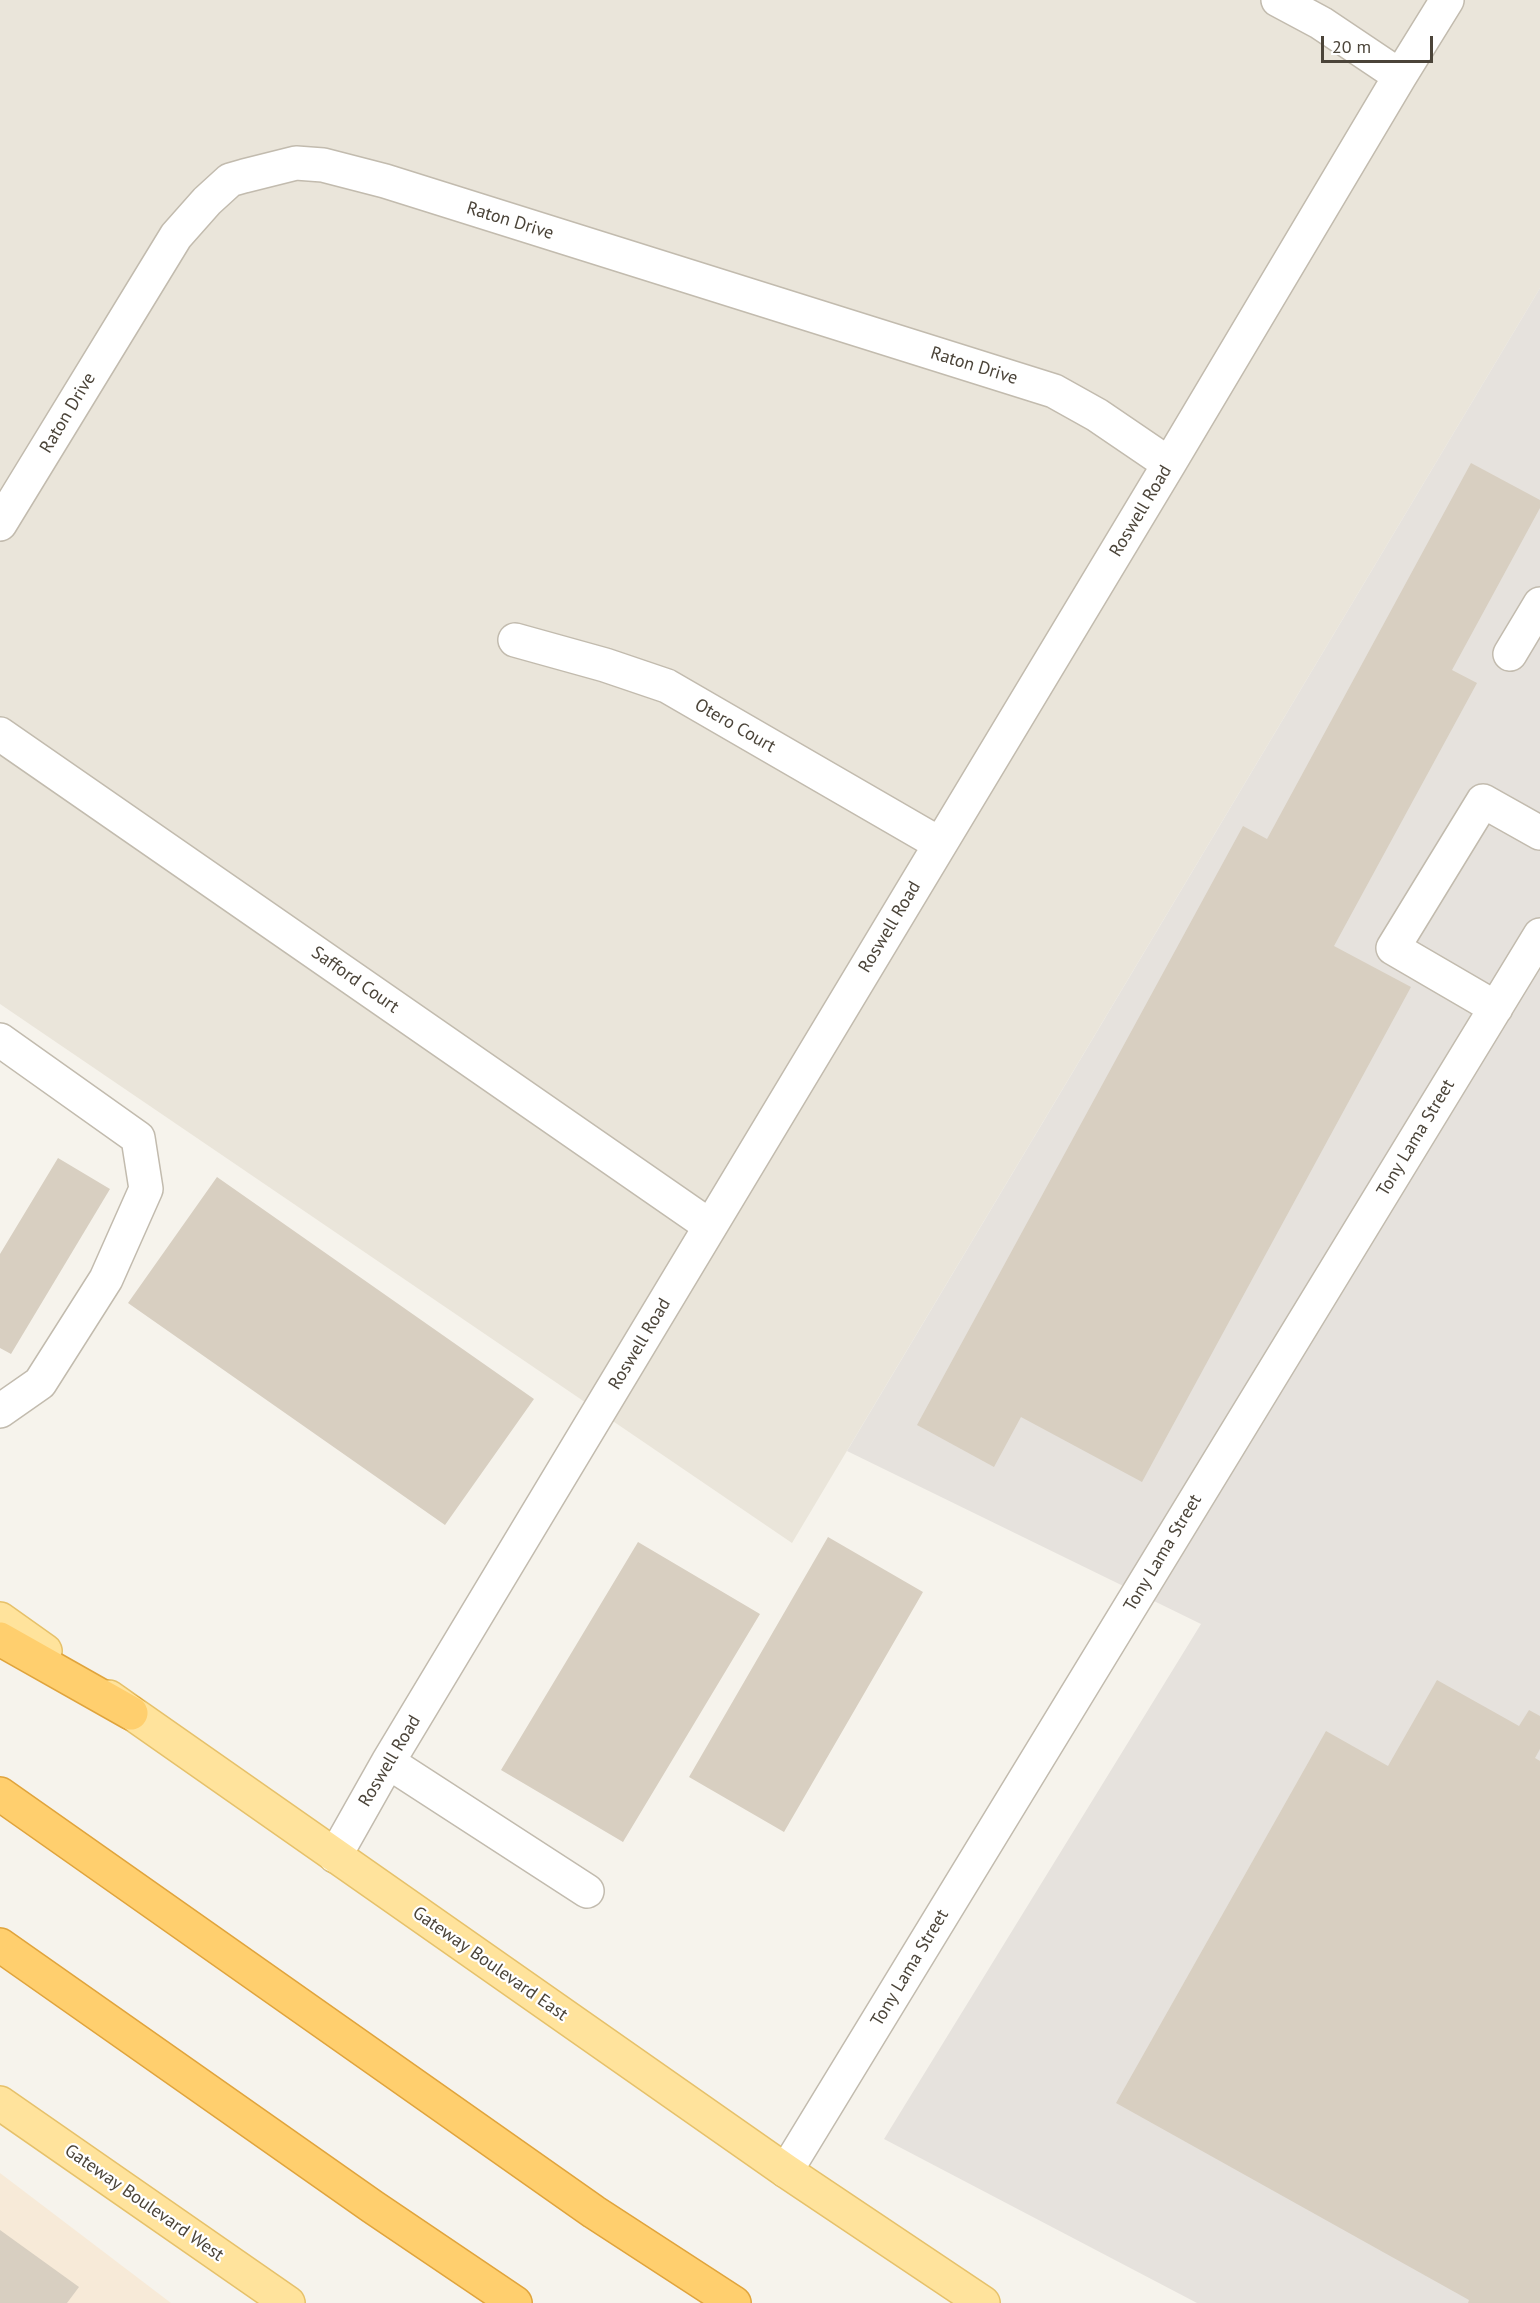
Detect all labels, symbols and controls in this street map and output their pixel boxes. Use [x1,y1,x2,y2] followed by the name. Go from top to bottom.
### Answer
[1324,24,1436,62] scale bar
[1332,35,1371,58] text: 20 m
[464,198,556,244] street label: Raton Drive
[928,343,1020,389] street label: Raton Drive
[36,369,100,457] street label: Raton Drive
[1105,461,1177,561] street label: Roswell Road
[691,694,779,758] street label: Otero Court
[854,877,926,977] street label: Roswell Road
[307,942,403,1018] street label: Safford Court
[1373,1076,1459,1200] street label: Tony Lama Street
[604,1294,676,1394] street label: Roswell Road
[1120,1491,1206,1615] street label: Tony Lama Street
[354,1711,426,1811] street label: Roswell Road
[408,1902,572,2026] street label: Gateway Boulevard East
[867,1906,953,2030] street label: Tony Lama Street
[60,2140,228,2266] street label: Gateway Boulevard West

